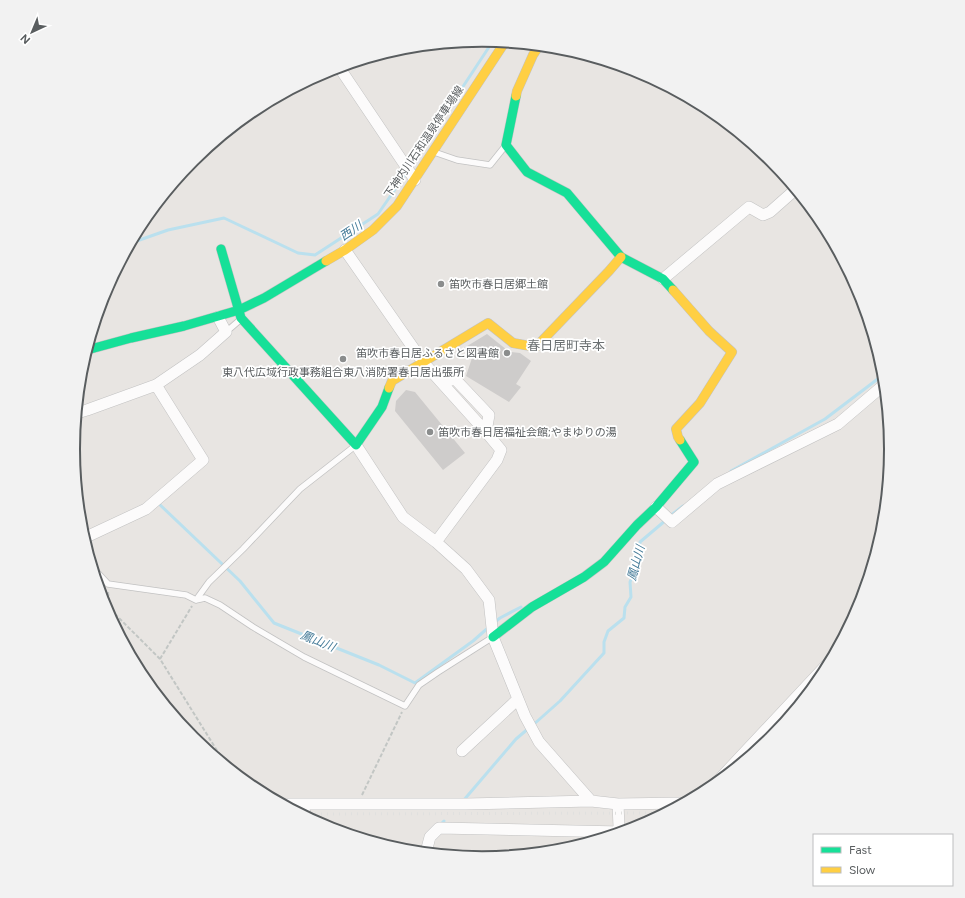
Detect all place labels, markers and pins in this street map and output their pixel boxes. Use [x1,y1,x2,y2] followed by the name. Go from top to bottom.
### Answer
[449,278,548,291] place label: 笛吹市春日居郷土館
[436,279,446,289] marker: 笛吹市春日居郷土館
[356,347,499,360] place label: 笛吹市春日居ふるさと図書館
[502,348,512,358] marker: 笛吹市春日居ふるさと図書館
[338,354,348,364] marker: 東八代広域行政事務組合東八消防署春日居出張所
[222,366,465,379] place label: 東八代広域行政事務組合東八消防署春日居出張所
[438,426,617,439] place label: 笛吹市春日居福祉会館;やまゆりの湯
[425,427,435,437] marker: 笛吹市春日居福祉会館;やまゆりの湯

